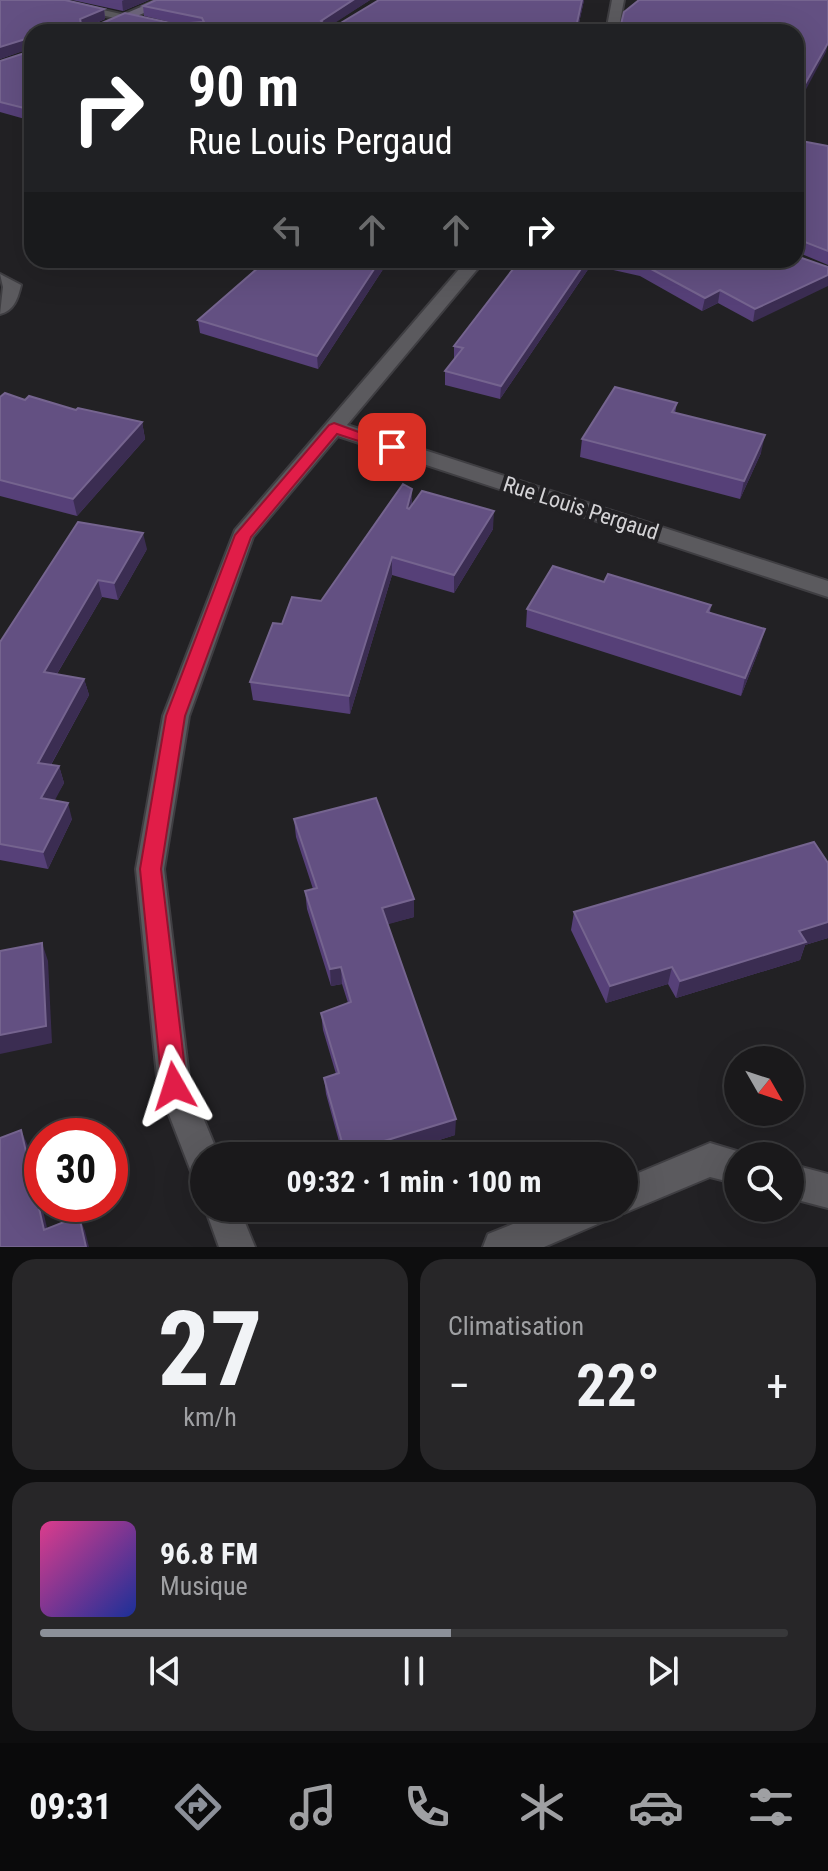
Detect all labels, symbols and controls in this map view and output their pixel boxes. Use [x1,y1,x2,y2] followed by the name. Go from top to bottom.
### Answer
[188,54,299,120] text: 90 m
[56,56,160,160] icon: right
[188,121,453,163] text: Rue Louis Pergaud
[266,208,310,252] icon: left
[350,208,394,252] icon: ahead
[434,208,478,252] icon: ahead
[518,208,562,252] icon: right
[358,413,426,481] pin
[370,425,414,469] icon: arrive
[500,471,662,545] street label: Rue Louis Pergaud
[132,1044,216,1128] position arrow
[724,1046,804,1126] north arrow
[724,1046,804,1222] map controls
[24,1118,128,1222] speed limit sign: 30
[724,1142,804,1222] button: search
[287,1164,541,1199] text: 09:32 · 1 min · 100 m
[157,1289,263,1410] text: 27
[448,1311,584,1341] text: Climatisation
[576,1350,660,1421] text: 22°
[448,1360,470,1412] text: −
[766,1360,788,1412] text: +
[183,1402,237,1432] text: km/h
[160,1536,258,1571] text: 96.8 FM
[160,1571,248,1601] text: Musique
[143,1649,187,1693] icon: previous
[392,1649,436,1693] icon: pause
[641,1649,685,1693] icon: next
[170,1779,226,1835] icon: directions
[285,1779,341,1835] icon: music
[399,1779,455,1835] icon: phone
[514,1779,570,1835] icon: climate
[628,1779,684,1835] icon: car
[743,1779,799,1835] icon: filters
[29,1786,112,1828] text: 09:31

